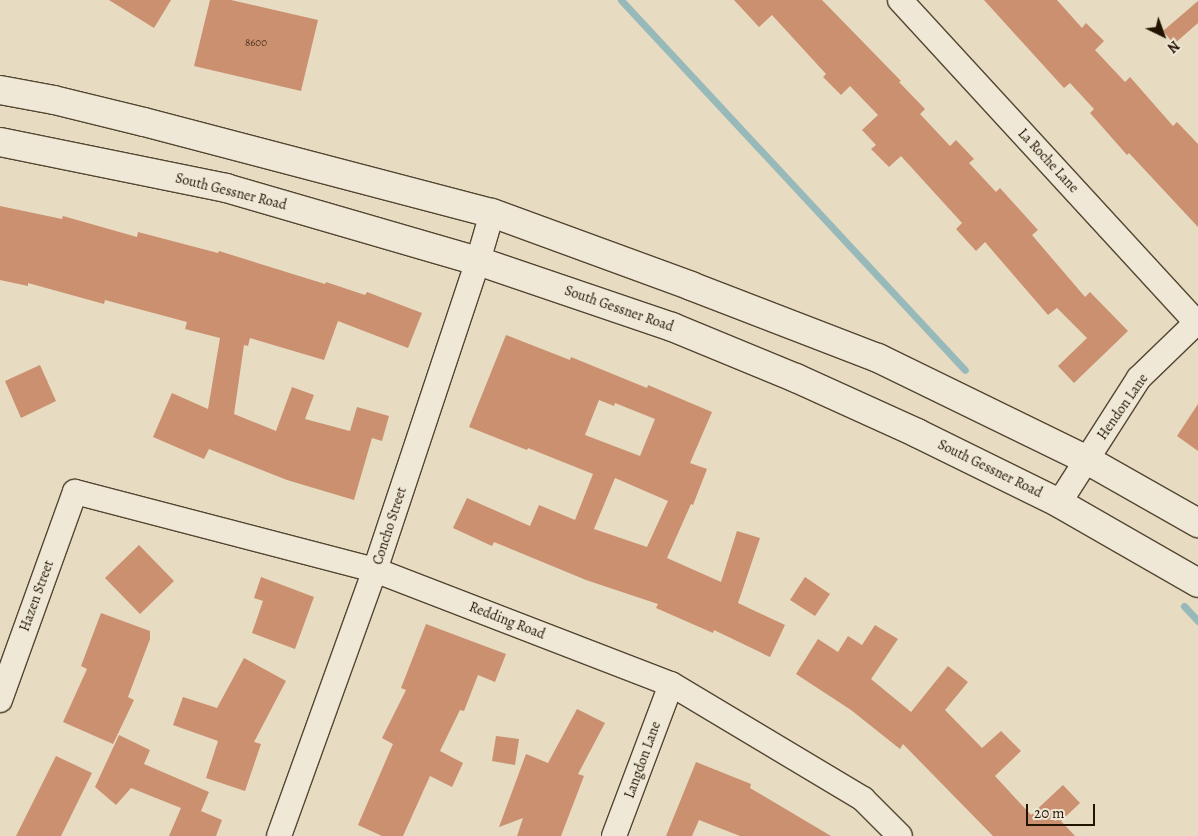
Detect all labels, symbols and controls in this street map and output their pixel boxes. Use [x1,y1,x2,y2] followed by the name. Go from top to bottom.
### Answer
[1138,10,1188,60] north arrow
[245,36,267,50] house number: 8600
[1163,36,1184,57] text: N
[1014,125,1082,197] street label: La Roche Lane
[173,170,289,214] street label: South Gessner Road
[562,282,676,336] street label: South Gessner Road
[1094,371,1152,443] street label: Hendon Lane
[935,436,1045,502] street label: South Gessner Road
[370,485,410,567] street label: Concho Street
[16,558,58,634] street label: Hazen Street
[467,599,547,643] street label: Redding Road
[621,719,665,801] street label: Langdon Lane
[1028,794,1097,826] scale bar
[1034,803,1065,823] text: 20 m

